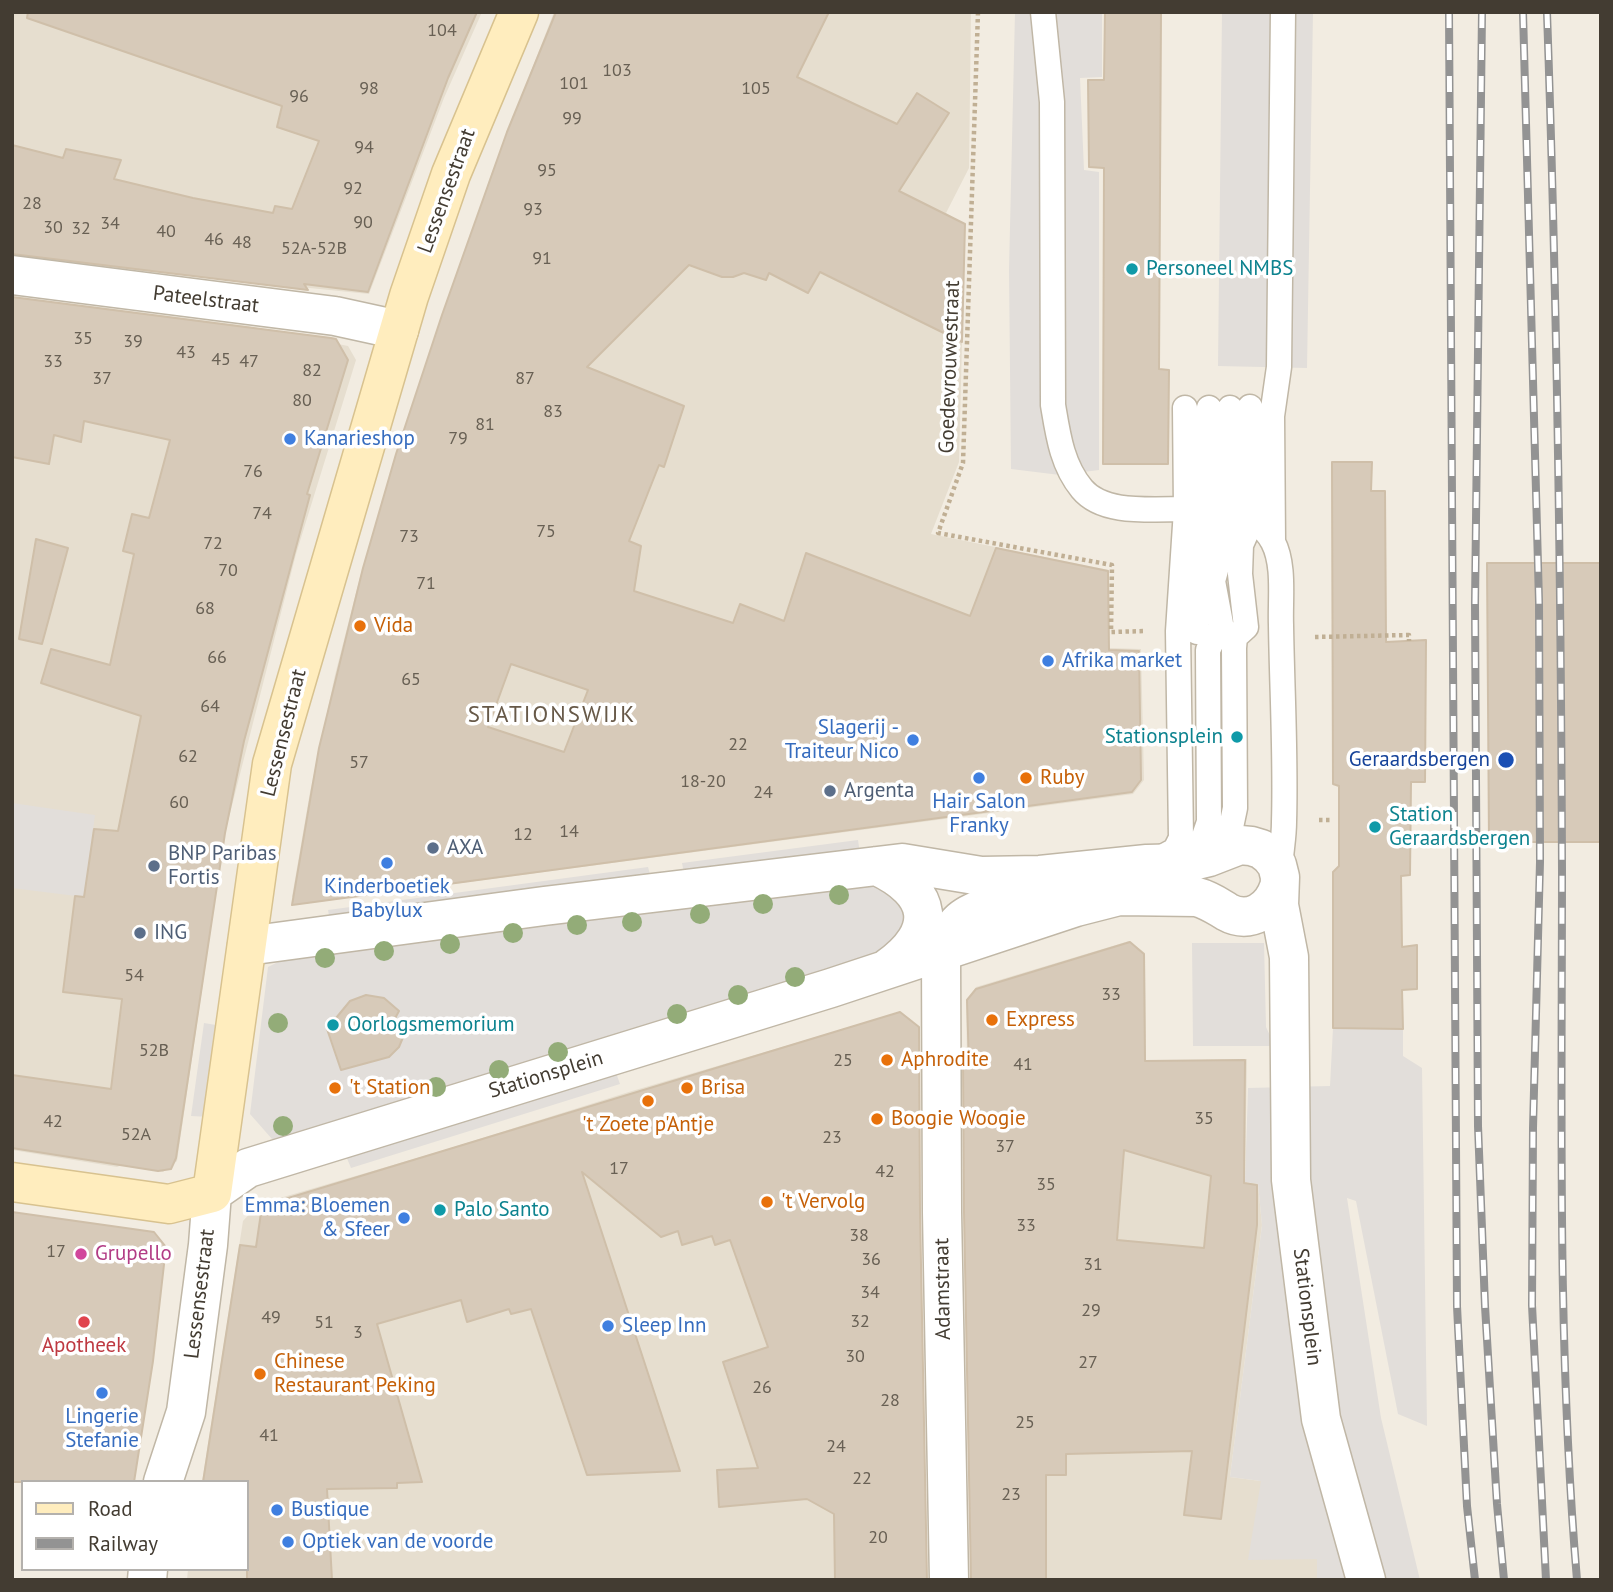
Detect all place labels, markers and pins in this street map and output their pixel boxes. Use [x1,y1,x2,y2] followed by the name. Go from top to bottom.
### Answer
[1146,256,1293,282] place label: Personeel NMBS
[1124,261,1140,277] marker: Personeel NMBS
[304,426,415,452] place label: Kanarieshop
[282,431,298,447] marker: Kanarieshop
[374,613,413,639] place label: Vida
[352,618,368,634] marker: Vida
[1062,648,1182,674] place label: Afrika market
[1040,653,1056,669] marker: Afrika market
[785,715,899,765] place label: Slagerij - Traiteur Nico
[1105,724,1223,750] place label: Stationsplein
[1229,729,1245,745] marker: Stationsplein
[905,732,921,748] marker: Slagerij - Traiteur Nico
[1349,747,1490,773] place label: Geraardsbergen
[1496,750,1516,770] marker: Geraardsbergen
[1040,765,1084,791] place label: Ruby
[971,770,987,786] marker: Hair Salon Franky
[1018,770,1034,786] marker: Ruby
[844,778,914,804] place label: Argenta
[822,783,838,799] marker: Argenta
[932,789,1026,839] place label: Hair Salon Franky
[1389,802,1530,852] place label: Station Geraardsbergen
[1367,819,1383,835] marker: Station Geraardsbergen
[447,835,483,861] place label: AXA
[425,840,441,856] marker: AXA
[168,841,277,891] place label: BNP Paribas Fortis
[379,855,395,871] marker: Kinderboetiek Babylux
[146,858,162,874] marker: BNP Paribas Fortis
[324,874,450,924] place label: Kinderboetiek Babylux
[154,920,187,946] place label: ING
[132,925,148,941] marker: ING
[1006,1007,1075,1033] place label: Express
[347,1012,514,1038] place label: Oorlogsmemorium
[984,1012,1000,1028] marker: Express
[325,1017,341,1033] marker: Oorlogsmemorium
[901,1047,989,1073] place label: Aphrodite
[879,1052,895,1068] marker: Aphrodite
[349,1075,430,1101] place label: 't Station
[701,1075,745,1101] place label: Brisa
[327,1080,343,1096] marker: 't Station
[679,1080,695,1096] marker: Brisa
[640,1093,656,1109] marker: 't Zoete p'Antje
[891,1106,1026,1132] place label: Boogie Woogie
[869,1111,885,1127] marker: Boogie Woogie
[582,1112,714,1138] place label: 't Zoete p'Antje
[781,1189,865,1215] place label: 't Vervolg
[244,1193,390,1243] place label: Emma: Bloemen & Sfeer
[759,1194,775,1210] marker: 't Vervolg
[454,1197,550,1223] place label: Palo Santo
[432,1202,448,1218] marker: Palo Santo
[396,1210,412,1226] marker: Emma: Bloemen & Sfeer
[95,1241,172,1267] place label: Grupello
[73,1246,89,1262] marker: Grupello
[622,1313,706,1339] place label: Sleep Inn
[76,1314,92,1330] marker: Apotheek
[600,1318,616,1334] marker: Sleep Inn
[42,1333,126,1359] place label: Apotheek
[274,1349,436,1399] place label: Chinese Restaurant Peking
[252,1366,268,1382] marker: Chinese Restaurant Peking
[94,1385,110,1401] marker: Lingerie Stefanie
[65,1404,139,1454] place label: Lingerie Stefanie
[291,1497,369,1523] place label: Bustique
[269,1502,285,1518] marker: Bustique
[302,1529,494,1555] place label: Optiek van de voorde
[280,1534,296,1550] marker: Optiek van de voorde

